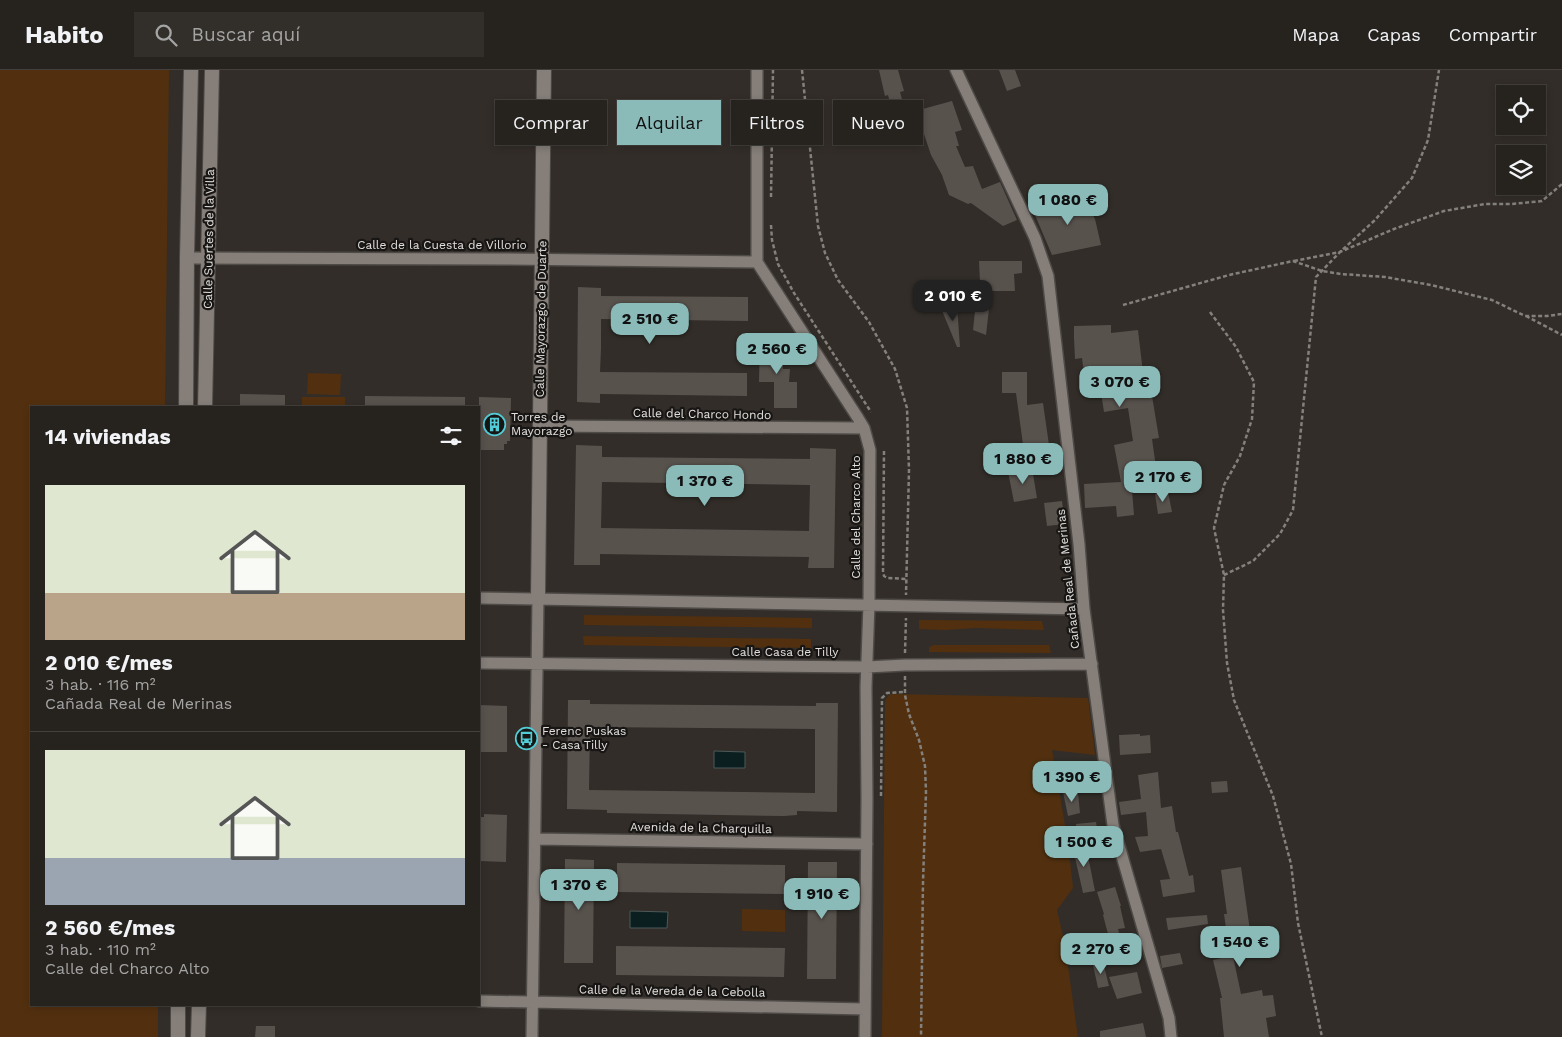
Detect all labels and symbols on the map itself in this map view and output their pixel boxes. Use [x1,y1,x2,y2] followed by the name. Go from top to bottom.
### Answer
[201,169,217,309] street label: Calle Suertes de la Villa
[1022,184,1114,226] pin: 1 080 €
[357,238,527,252] street label: Calle de la Cuesta de Villorio
[533,240,549,398] street label: Calle Mayorazgo de Duarte
[907,280,999,322] pin: 2 010 €
[604,302,696,345] pin: 2 510 €
[731,332,823,375] pin: 2 560 €
[1074,366,1166,408] pin: 3 070 €
[633,406,771,422] street label: Calle del Charco Hondo
[511,410,573,438] place label: Torres de Mayorazgo
[483,412,507,436] building icon: Torres de Mayorazgo
[977,442,1069,485] pin: 1 880 €
[849,455,863,579] street label: Calle del Charco Alto
[1117,460,1209,503] pin: 2 170 €
[659,464,751,507] pin: 1 370 €
[1054,508,1082,650] street label: Cañada Real de Merinas
[731,645,839,659] street label: Calle Casa de Tilly
[542,724,626,752] place label: Ferenc Puskas - Casa Tilly
[514,726,538,750] bus stop icon: Ferenc Puskas - Casa Tilly
[1026,760,1118,803] pin: 1 390 €
[630,820,772,836] street label: Avenida de la Charquilla
[1038,826,1130,868] pin: 1 500 €
[533,868,625,911] pin: 1 370 €
[776,878,868,920] pin: 1 910 €
[1194,926,1286,968] pin: 1 540 €
[1055,932,1147,975] pin: 2 270 €
[579,982,766,1000] street label: Calle de la Vereda de la Cebolla

